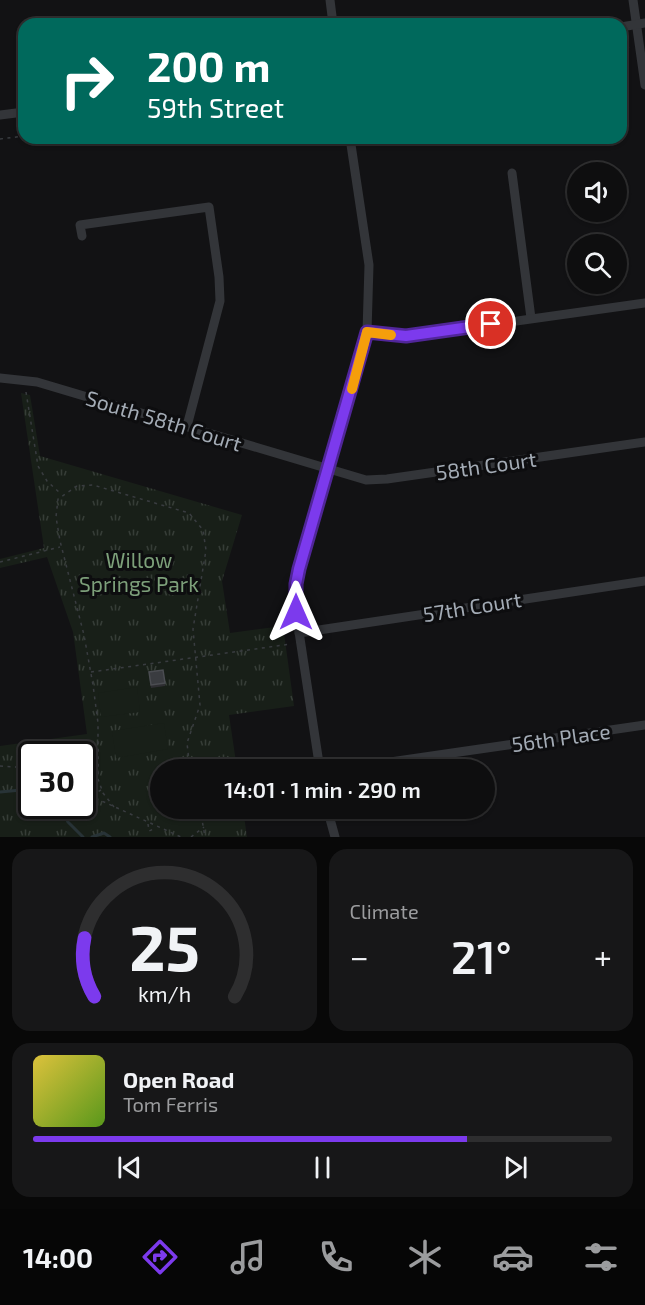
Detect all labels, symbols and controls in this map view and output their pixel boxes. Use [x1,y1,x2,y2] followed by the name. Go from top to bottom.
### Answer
[147,40,270,90] text: 200 m
[48,42,126,120] icon: right
[147,91,284,123] text: 59th Street
[567,162,627,294] map controls
[567,162,627,222] button: sound
[567,234,627,294] button: search
[465,298,516,349] pin
[474,307,507,340] icon: arrive
[83,384,245,456] street label: South 58th Court
[434,446,538,484] street label: 58th Court
[79,547,199,596] park label: Willow Springs Park
[264,580,328,644] position arrow
[421,586,523,626] street label: 57th Court
[510,718,612,756] street label: 56th Place
[18,741,96,819] speed limit sign: 30
[224,776,421,802] text: 14:01 · 1 min · 290 m
[350,899,419,923] text: Climate
[129,909,200,984] text: 25
[451,929,512,983] text: 21°
[350,936,369,976] text: −
[594,936,612,976] text: +
[138,981,191,1006] text: km/h
[123,1066,235,1092] text: Open Road
[123,1092,218,1116] text: Tom Ferris
[113,1151,146,1184] icon: previous
[306,1151,339,1184] icon: pause
[499,1151,532,1184] icon: next
[139,1236,181,1278] icon: directions
[227,1236,269,1278] icon: music
[315,1236,357,1278] icon: phone
[404,1236,446,1278] icon: climate
[492,1236,534,1278] icon: car
[580,1236,622,1278] icon: filters
[23,1241,93,1273] text: 14:00

